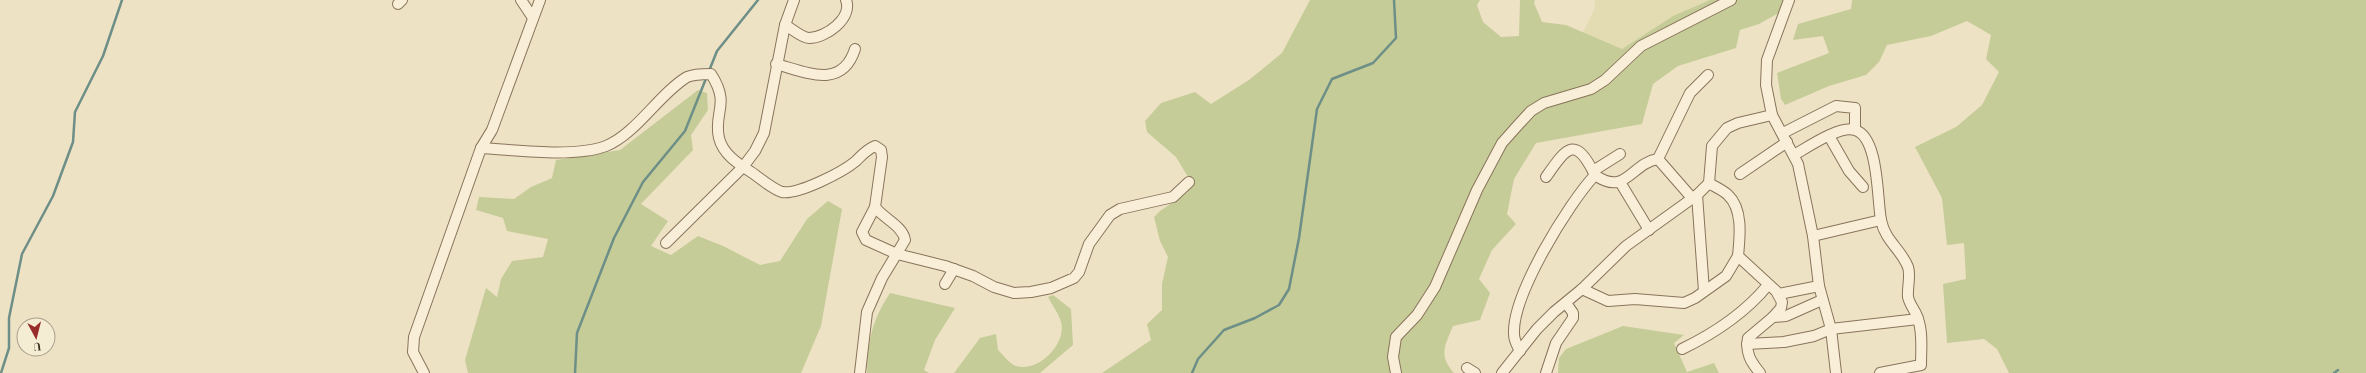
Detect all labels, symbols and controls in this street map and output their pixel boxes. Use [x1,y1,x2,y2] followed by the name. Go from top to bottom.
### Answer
[16,317,56,357] north arrow
[32,340,42,355] text: U

